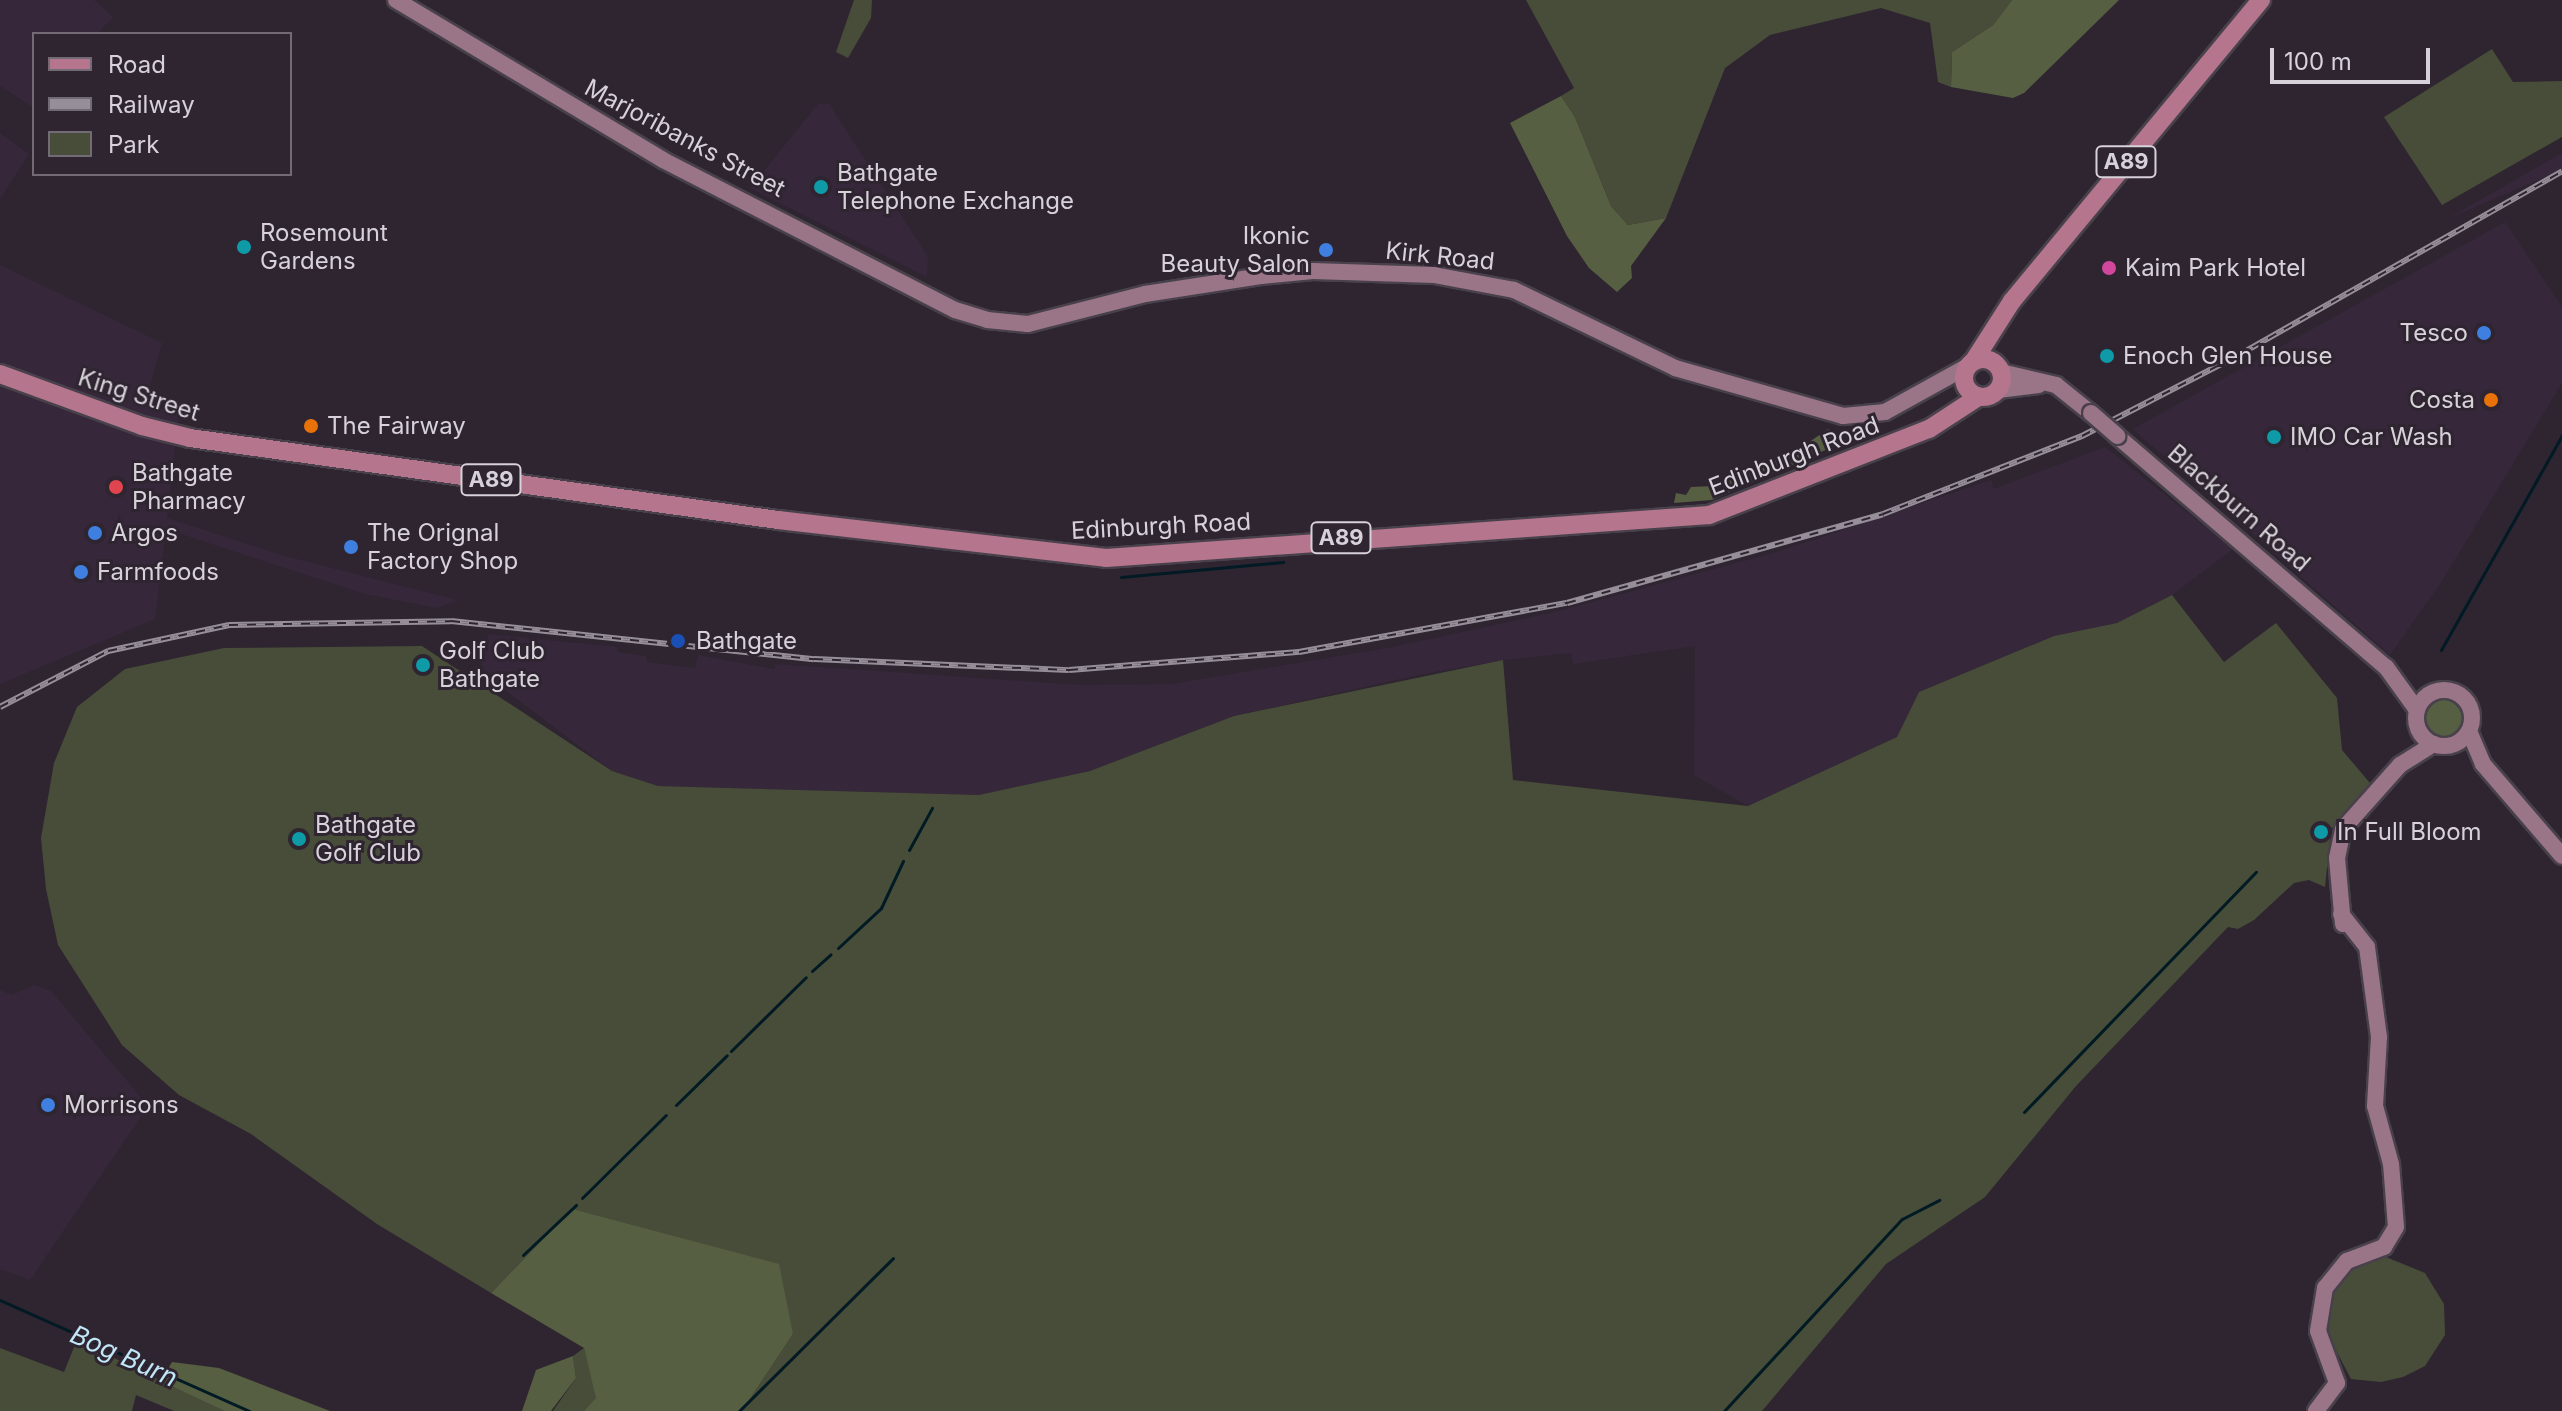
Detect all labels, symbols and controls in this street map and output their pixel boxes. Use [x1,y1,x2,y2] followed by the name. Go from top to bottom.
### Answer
[32,32,292,176] legend
[2274,32,2434,82] scale bar
[2284,47,2352,76] text: 100 m
[108,50,166,79] text: Road
[580,73,790,203] street label: Marjoribanks Street
[108,90,195,119] text: Railway
[108,130,159,159] text: Park
[2094,144,2158,180] road number: A89
[837,159,1074,215] place label: Bathgate Telephone Exchange
[812,178,830,196] marker: Bathgate Telephone Exchange
[260,219,388,275] place label: Rosemount Gardens
[1161,222,1310,278] place label: Ikonic Beauty Salon
[1384,236,1496,276] street label: Kirk Road
[235,238,253,256] marker: Rosemount Gardens
[1317,241,1335,259] marker: Ikonic Beauty Salon
[2125,254,2306,282] place label: Kaim Park Hotel
[2100,259,2118,277] marker: Kaim Park Hotel
[2400,319,2468,347] place label: Tesco
[2475,324,2493,342] marker: Tesco
[2123,342,2332,370] place label: Enoch Glen House
[2098,347,2116,365] marker: Enoch Glen House
[75,363,203,427] street label: King Street
[2409,386,2475,414] place label: Costa
[2482,391,2500,409] marker: Costa
[1705,410,1883,502] street label: Edinburgh Road
[327,412,466,440] place label: The Fairway
[302,417,320,435] marker: The Fairway
[2290,423,2453,451] place label: IMO Car Wash
[2265,428,2283,446] marker: IMO Car Wash
[2162,438,2316,578] street label: Blackburn Road
[132,459,246,515] place label: Bathgate Pharmacy
[459,462,523,498] road number: A89
[107,478,125,496] marker: Bathgate Pharmacy
[1070,507,1252,545] street label: Edinburgh Road
[111,519,178,547] place label: Argos
[367,519,518,575] place label: The Orignal Factory Shop
[1309,520,1373,556] road number: A89
[86,524,104,542] marker: Argos
[342,538,360,556] marker: The Orignal Factory Shop
[97,558,219,586] place label: Farmfoods
[72,563,90,581] marker: Farmfoods
[696,627,797,655] place label: Bathgate
[667,630,689,652] marker: Bathgate
[439,637,545,693] place label: Golf Club Bathgate
[414,656,432,674] marker: Golf Club Bathgate
[315,811,421,867] place label: Bathgate Golf Club
[2337,818,2482,846] place label: In Full Bloom
[2312,823,2330,841] marker: In Full Bloom
[290,830,308,848] marker: Bathgate Golf Club
[64,1091,179,1119] place label: Morrisons
[39,1096,57,1114] marker: Morrisons
[66,1319,182,1393] water label: Bog Burn

